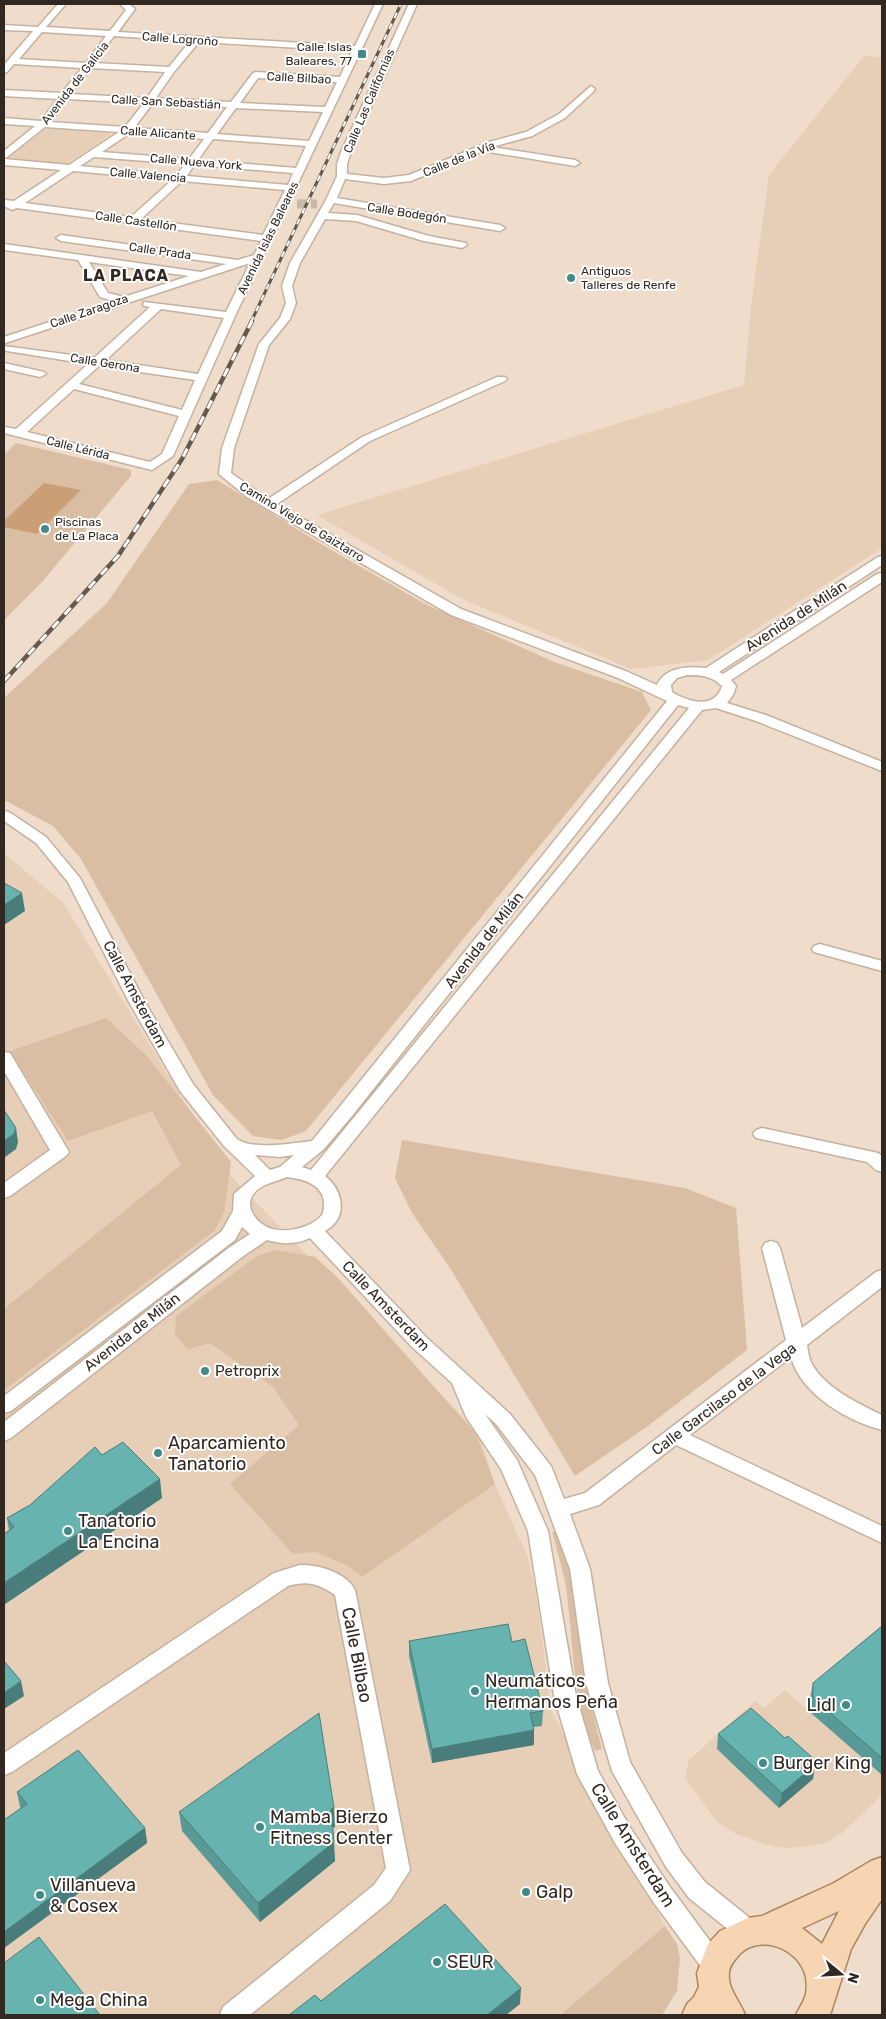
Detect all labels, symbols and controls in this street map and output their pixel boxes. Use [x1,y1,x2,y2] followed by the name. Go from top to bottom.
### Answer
[141,29,219,49] street label: Calle Logroño
[38,39,112,127] street label: Avenida de Galicia
[286,40,352,68] place label: Calle Islas Baleares, 77
[341,47,397,155] street label: Calle Las Californias
[356,48,368,60] marker: Calle Islas Baleares, 77
[266,69,332,87] street label: Calle Bilbao
[111,92,221,112] street label: Calle San Sebastián
[120,123,196,143] street label: Calle Alicante
[421,138,497,180] street label: Calle de la Vía
[149,151,243,173] street label: Calle Nueva York
[109,165,187,185] street label: Calle Valencia
[235,179,301,297] street label: Avenida Islas Baleares
[366,200,448,226] street label: Calle Bodegón
[94,208,178,234] street label: Calle Castellón
[128,240,192,262] street label: Calle Prada
[581,264,676,292] place label: Antiguos Talleres de Renfe
[83,266,169,285] district label: LA PLACA
[565,272,577,284] marker: Antiguos Talleres de Renfe
[48,291,130,331] street label: Calle Zaragoza
[69,351,141,375] street label: Calle Gerona
[45,433,111,463] street label: Calle Lérida
[237,479,367,565] street label: Camino Viejo de Gaiztarro
[55,515,119,543] place label: Piscinas de La Placa
[39,523,51,535] marker: Piscinas de La Placa
[742,577,850,655] street label: Avenida de Milán
[441,888,527,992] street label: Avenida de Milán
[99,937,171,1051] street label: Calle Amsterdam
[338,1257,434,1355] street label: Calle Amsterdam
[80,1289,184,1375] street label: Avenida de Milán
[648,1339,800,1459] street label: Calle Garcilaso de la Vega
[215,1362,279,1380] place label: Petroprix
[199,1365,211,1377] marker: Petroprix
[168,1432,286,1475] place label: Aparcamiento Tanatorio
[152,1447,164,1459] marker: Aparcamiento Tanatorio
[78,1510,159,1553] place label: Tanatorio La Encina
[62,1525,74,1537] marker: Tanatorio La Encina
[337,1605,377,1705] street label: Calle Bilbao
[485,1670,618,1713] place label: Neumáticos Hermanos Peña
[469,1685,481,1697] marker: Neumáticos Hermanos Peña
[806,1694,836,1716] place label: Lidl
[840,1699,852,1711] marker: Lidl
[773,1752,871,1774] place label: Burger King
[757,1757,769,1769] marker: Burger King
[586,1779,680,1911] street label: Calle Amsterdam
[270,1806,393,1849] place label: Mamba Bierzo Fitness Center
[254,1821,266,1833] marker: Mamba Bierzo Fitness Center
[50,1874,136,1917] place label: Villanueva & Cosex
[536,1881,573,1903] place label: Galp
[520,1886,532,1898] marker: Galp
[34,1889,46,1901] marker: Villanueva & Cosex
[816,1949,866,1999] north arrow
[447,1951,494,1973] place label: SEUR
[431,1956,443,1968] marker: SEUR
[843,1970,863,1985] text: N
[50,1989,148,2011] place label: Mega China
[34,1994,46,2006] marker: Mega China

